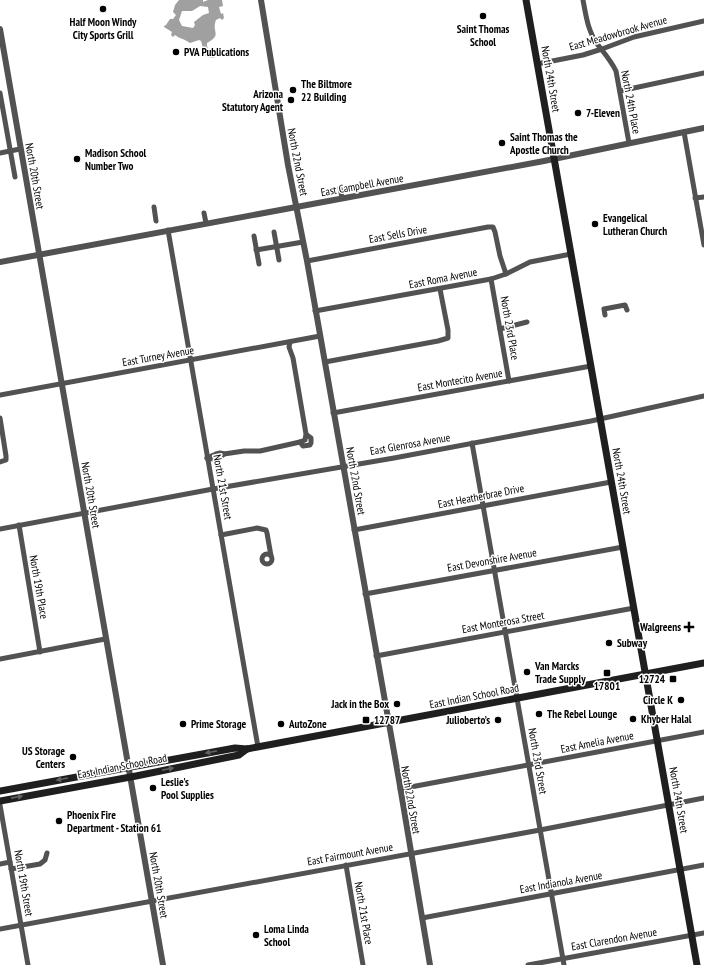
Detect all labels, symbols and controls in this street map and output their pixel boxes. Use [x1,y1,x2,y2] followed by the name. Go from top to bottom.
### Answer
[98,4,108,14] marker: Half Moon Windy City Sports Grill
[478,11,488,21] marker: Saint Thomas School
[567,12,669,54] street label: East Meadowbrook Avenue
[70,15,137,42] place label: Half Moon Windy City Sports Grill
[457,22,509,49] place label: Saint Thomas School
[184,45,249,59] place label: PVA Publications
[538,45,564,113] street label: North 24th Street
[171,47,181,57] marker: PVA Publications
[618,69,644,135] street label: North 24th Place
[301,77,352,104] place label: The Biltmore 22 Building
[288,85,298,95] marker: The Biltmore 22 Building
[222,87,284,114] place label: Arizona Statutory Agent
[286,95,296,105] marker: Arizona Statutory Agent
[586,106,620,120] place label: 7-Eleven
[573,108,583,118] marker: 7-Eleven
[285,127,311,197] street label: North 22nd Street
[509,130,578,157] place label: Saint Thomas the Apostle Church
[497,138,507,148] marker: Saint Thomas the Apostle Church
[22,142,48,210] street label: North 20th Street
[85,146,147,173] place label: Madison School Number Two
[72,154,82,164] marker: Madison School Number Two
[320,171,405,199] street label: East Campbell Avenue
[603,211,667,238] place label: Evangelical Lutheran Church
[590,219,600,229] marker: Evangelical Lutheran Church
[368,222,429,246] street label: East Sells Drive
[408,264,479,291] street label: East Roma Avenue
[498,295,523,361] street label: North 23rd Place
[121,343,195,369] street label: East Turney Avenue
[416,366,504,394] street label: East Montecito Avenue
[369,430,452,458] street label: East Glenrosa Avenue
[343,446,369,516] street label: North 22nd Street
[609,447,635,515] street label: North 24th Street
[210,453,236,521] street label: North 21st Street
[78,461,104,529] street label: North 20th Street
[437,481,526,511] street label: East Heatherbrae Drive
[446,545,538,575] street label: East Devonshire Avenue
[27,554,52,620] street label: North 19th Place
[461,608,545,636] street label: East Monterosa Street
[639,620,681,634] place label: Walgreens
[684,622,694,632] marker: Walgreens
[617,636,648,650] place label: Subway
[604,638,614,648] marker: Subway
[534,659,586,686] place label: Van Marcks Trade Supply
[522,667,532,677] marker: Van Marcks Trade Supply
[602,668,612,678] marker: 17801
[639,672,666,686] place label: 12724
[668,674,678,684] marker: 12724
[594,679,620,693] place label: 17801
[428,680,520,712] street label: East Indian School Road
[643,693,673,707] place label: Circle K
[676,695,686,705] marker: Circle K
[330,697,389,711] place label: Jack in the Box
[392,699,402,709] marker: Jack in the Box
[547,707,617,721] place label: The Rebel Lounge
[534,709,544,719] marker: The Rebel Lounge
[641,712,692,726] place label: Khyber Halal
[374,713,400,727] place label: 12787
[445,713,490,727] place label: Julioberto’s
[628,714,638,724] marker: Khyber Halal
[361,715,371,725] marker: 12787
[493,715,503,725] marker: Julioberto’s
[191,717,247,731] place label: Prime Storage
[288,717,327,731] place label: AutoZone
[178,719,188,729] marker: Prime Storage
[276,719,286,729] marker: AutoZone
[525,727,551,795] street label: North 23rd Street
[559,728,635,756] street label: East Amelia Avenue
[22,744,65,771] place label: US Storage Centers
[76,750,168,782] street label: East Indian School Road
[205,750,218,756] one-way arrow
[68,752,78,762] marker: US Storage Centers
[398,765,424,835] street label: North 22nd Street
[162,766,174,772] one-way arrow
[666,766,692,834] street label: North 24th Street
[161,775,214,802] place label: Leslie's Pool Supplies
[56,776,68,782] one-way arrow
[148,783,158,793] marker: Leslie's Pool Supplies
[11,794,23,800] one-way arrow
[67,808,161,835] place label: Phoenix Fire Department - Station 61
[54,816,64,826] marker: Phoenix Fire Department - Station 61
[306,839,394,868] street label: East Fairmount Avenue
[11,849,37,917] street label: North 19th Street
[146,851,172,919] street label: North 20th Street
[519,868,604,896] street label: East Indianola Avenue
[352,881,376,946] street label: North 21st Place
[264,922,309,949] place label: Loma Linda School
[570,924,658,953] street label: East Clarendon Avenue
[251,930,261,940] marker: Loma Linda School

